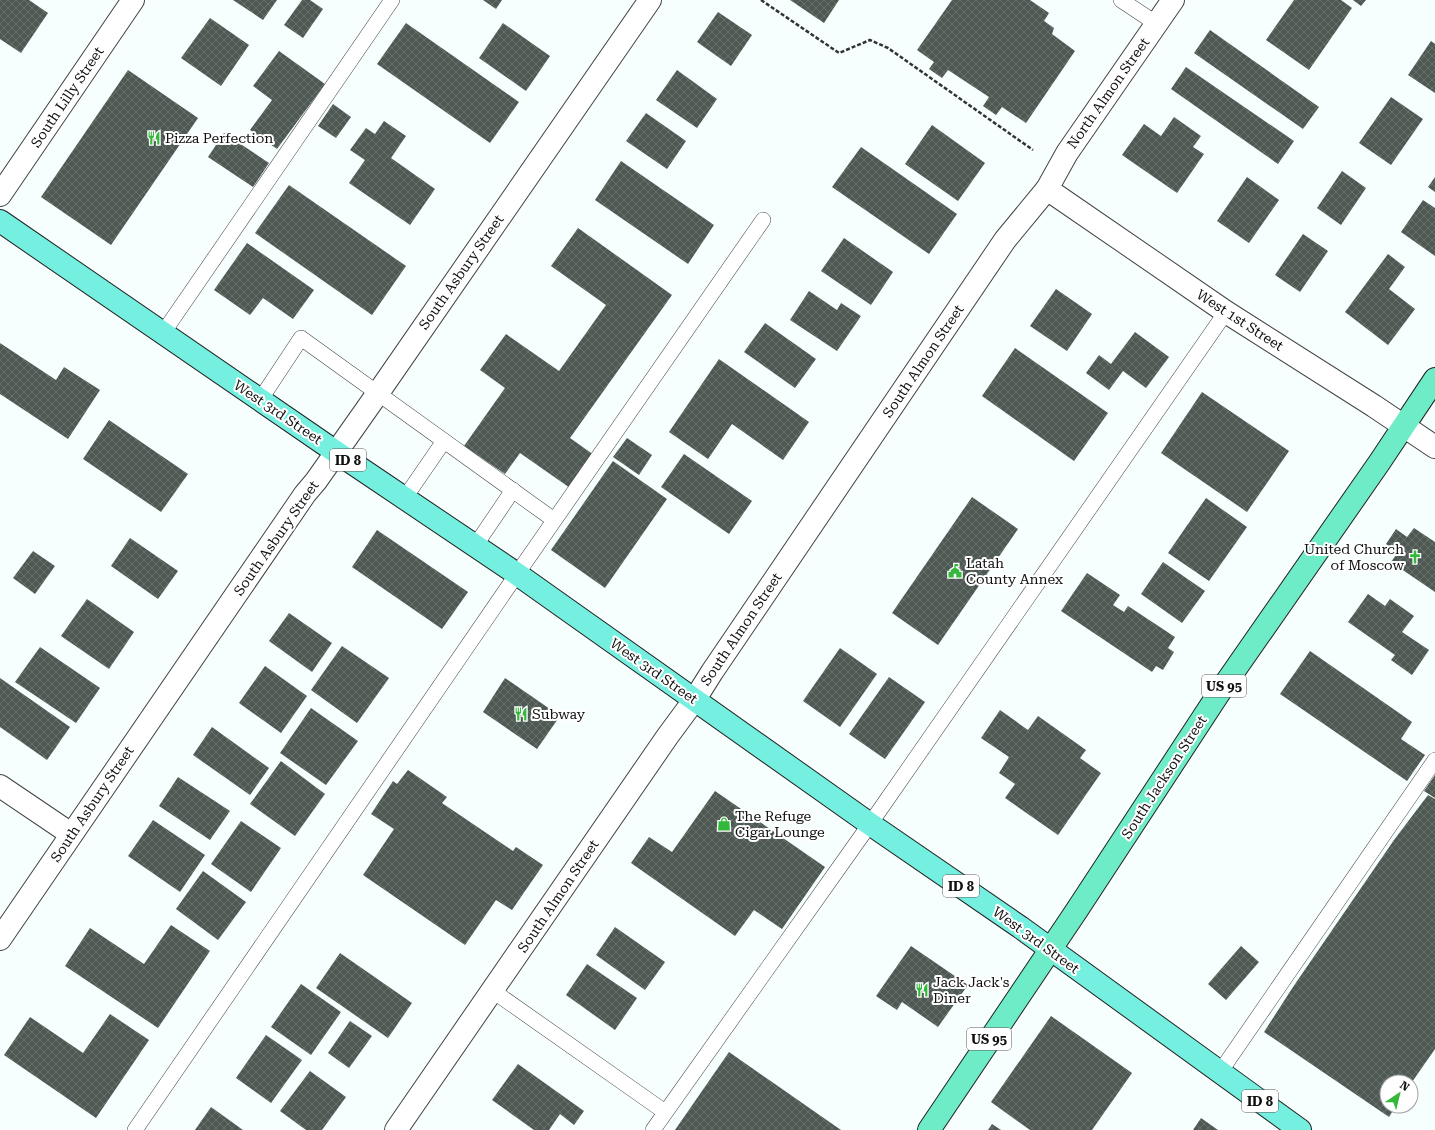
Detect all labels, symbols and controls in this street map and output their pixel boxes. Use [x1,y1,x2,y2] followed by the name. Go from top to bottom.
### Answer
[1064,34,1152,152] street label: North Almon Street
[27,44,107,150] street label: South Lilly Street
[146,130,162,146] restaurant icon: Pizza Perfection
[165,130,273,146] place label: Pizza Perfection
[415,212,507,332] street label: South Asbury Street
[1194,286,1286,354] street label: West 1st Street
[879,302,967,420] street label: South Almon Street
[231,377,325,447] street label: West 3rd Street
[330,449,366,471] road number: ID 8
[230,478,322,598] street label: South Asbury Street
[1304,541,1404,573] place label: United Church of Moscow
[1407,549,1423,565] church icon: United Church of Moscow
[966,555,1063,587] place label: Latah County Annex
[947,563,963,579] public building icon: Latah County Annex
[697,570,785,688] street label: South Almon Street
[607,635,701,707] street label: West 3rd Street
[1202,675,1246,697] road number: US 95
[513,706,529,722] restaurant icon: Subway
[532,706,586,722] place label: Subway
[1118,712,1210,842] street label: South Jackson Street
[47,743,137,865] street label: South Asbury Street
[735,808,825,840] place label: The Refuge Cigar Lounge
[716,816,732,832] shop icon: The Refuge Cigar Lounge
[514,837,602,955] street label: South Almon Street
[943,875,979,897] road number: ID 8
[990,903,1082,977] street label: West 3rd Street
[933,974,1010,1006] place label: Jack Jack's Diner
[914,982,930,998] restaurant icon: Jack Jack's Diner
[967,1028,1011,1050] road number: US 95
[1379,1074,1419,1114] north arrow
[1397,1078,1412,1094] text: N
[1242,1090,1278,1112] road number: ID 8

